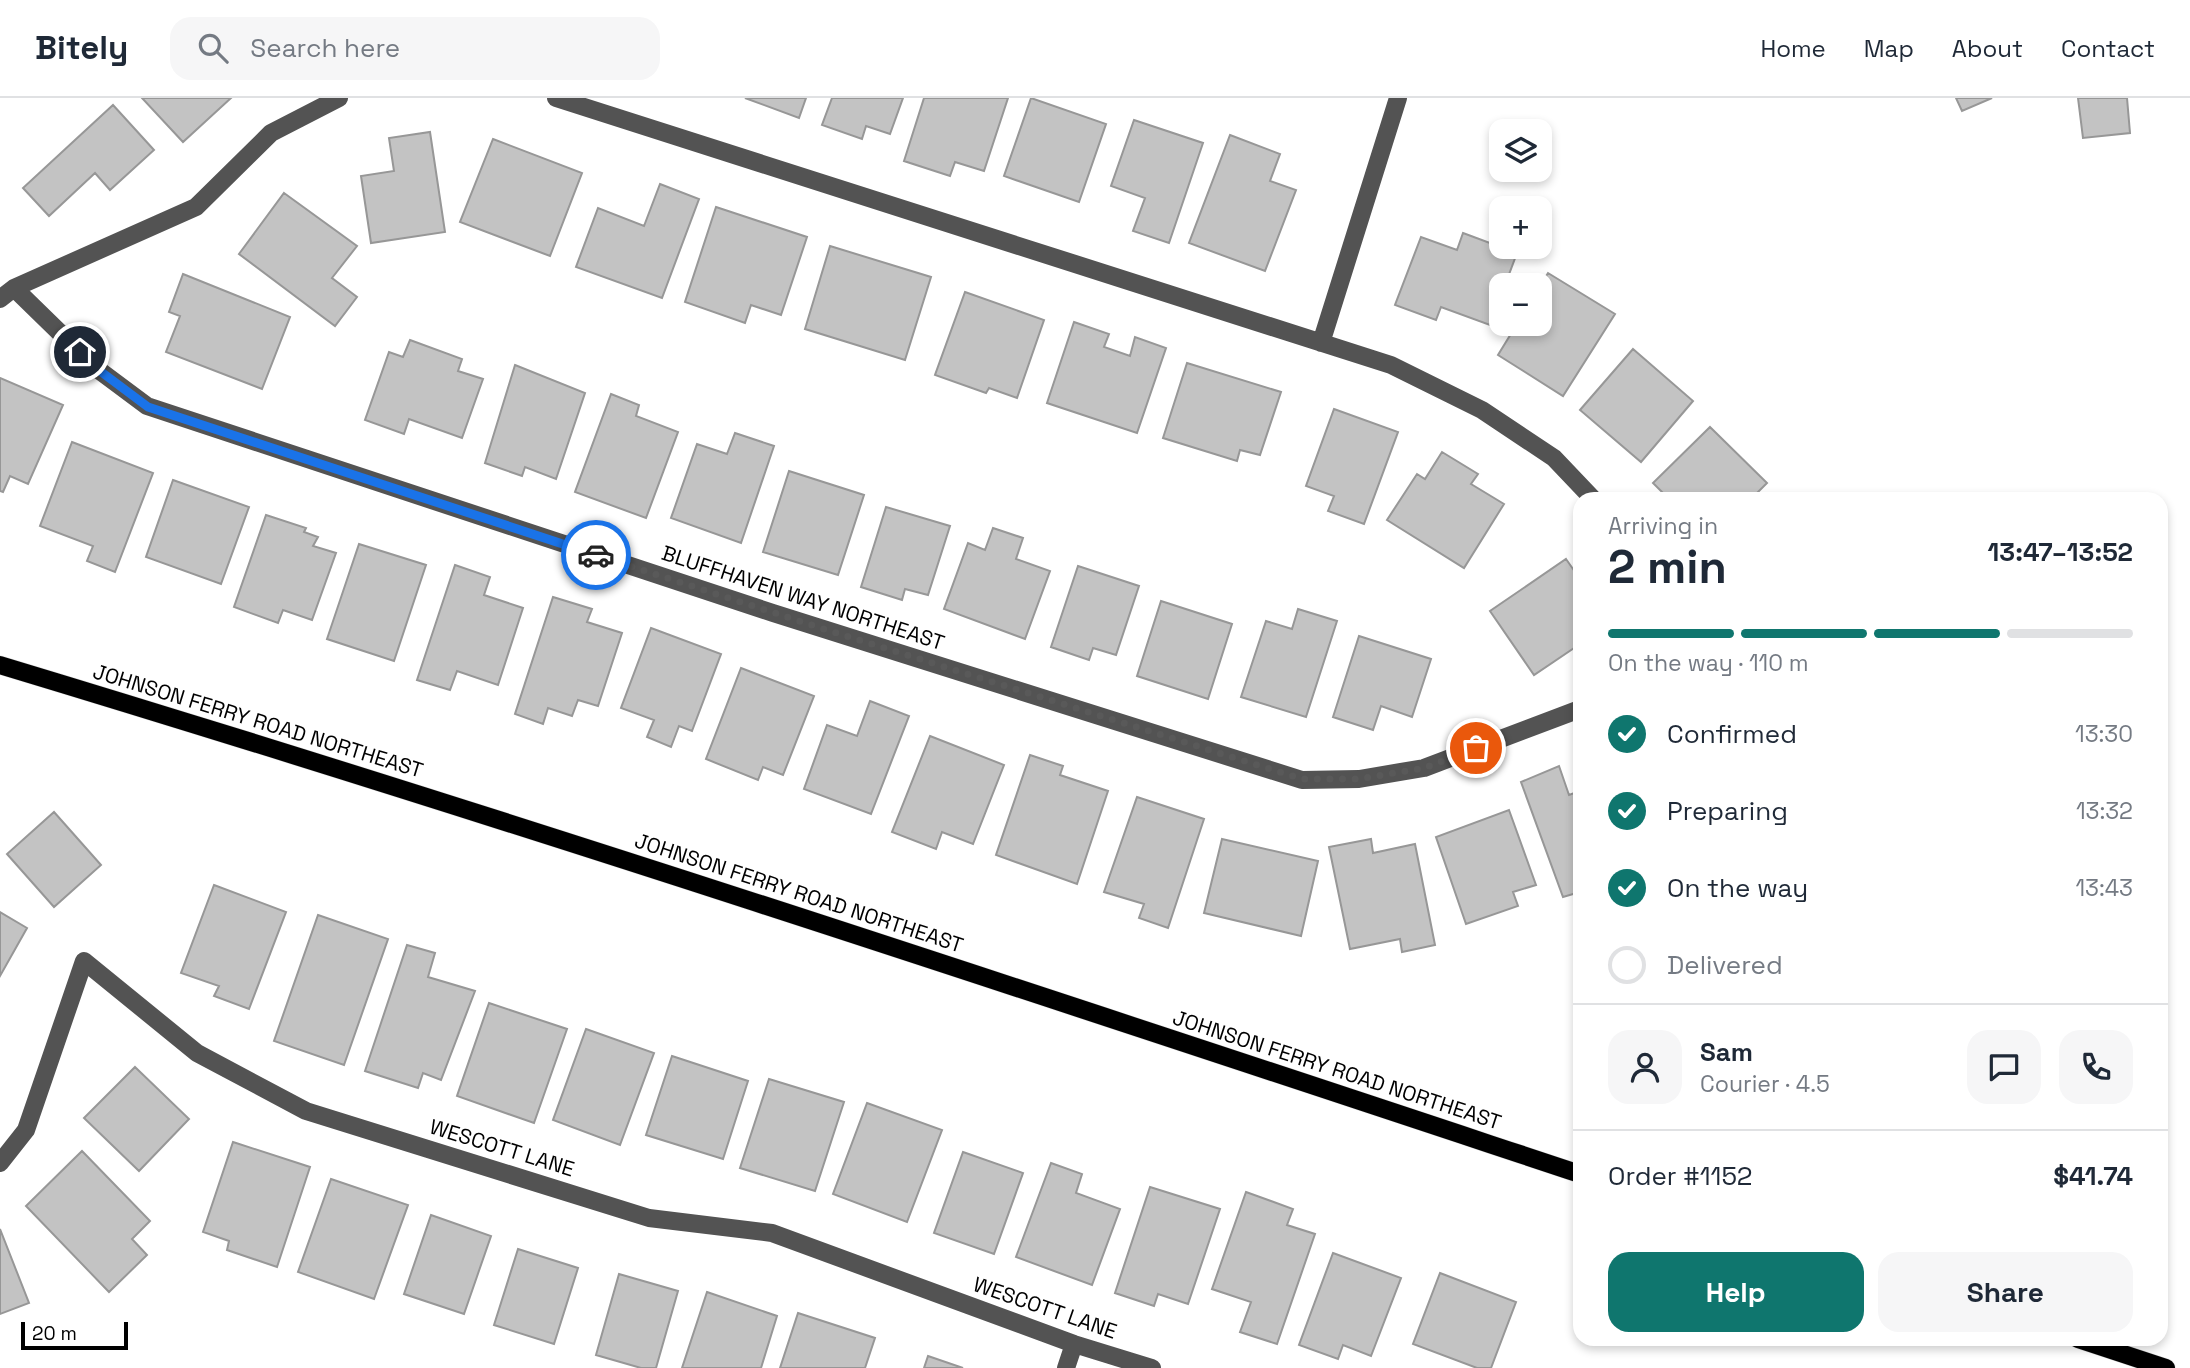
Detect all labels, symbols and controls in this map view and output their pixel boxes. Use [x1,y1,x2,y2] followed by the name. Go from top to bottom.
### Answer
[170,17,660,80] search box
[35,27,128,69] text: Bitely
[194,29,232,67] icon: search
[250,31,400,65] text: Search here
[1760,33,1826,64] text: Home
[1864,33,1914,64] text: Map
[1952,33,2023,64] text: About
[2061,33,2155,64] text: Contact
[1489,119,1552,336] map controls
[1489,119,1552,182] button: layers
[1489,196,1552,259] button: +
[1489,273,1552,336] button: −
[50,322,110,382] pin
[61,333,99,371] icon: home
[1608,511,1718,541] text: Arriving in
[561,520,631,590] courier
[1988,535,2133,569] text: 13:47–13:52
[577,536,615,574] icon: car
[1608,538,1727,596] text: 2 min
[658,539,948,656] street label: BLUFFHAVEN WAY NORTHEAST
[1608,648,1809,678] text: On the way · 110 m
[90,657,427,784] street label: JOHNSON FERRY ROAD NORTHEAST
[1608,715,1646,753] icon: check
[1667,717,1797,751] text: Confirmed
[1446,718,1506,778] pin
[2075,719,2133,749] text: 13:30
[1457,729,1495,767] icon: bag
[1608,792,1646,830] icon: check
[1667,794,1788,828] text: Preparing
[2076,796,2133,826] text: 13:32
[631,827,967,959] street label: JOHNSON FERRY ROAD NORTHEAST
[1608,869,1646,907] icon: check
[1667,871,1808,905] text: On the way
[2075,873,2133,903] text: 13:43
[1667,948,1783,982] text: Delivered
[1169,1004,1505,1136] street label: JOHNSON FERRY ROAD NORTHEAST
[1608,1030,1682,1104] button: person
[1967,1030,2041,1104] button: chat
[2059,1030,2133,1104] button: phone
[1700,1035,1753,1069] text: Sam
[1700,1069,1830,1099] text: Courier · 4.5
[426,1113,578,1182] street label: WESCOTT LANE
[1608,1159,1752,1193] text: Order #1152
[2053,1159,2133,1193] text: $41.74
[1608,1252,1864,1332] button: Help
[1878,1252,2133,1332] button: Share
[970,1270,1120,1345] street label: WESCOTT LANE
[21,1319,128,1351] scale bar
[32,1321,77,1346] text: 20 m

